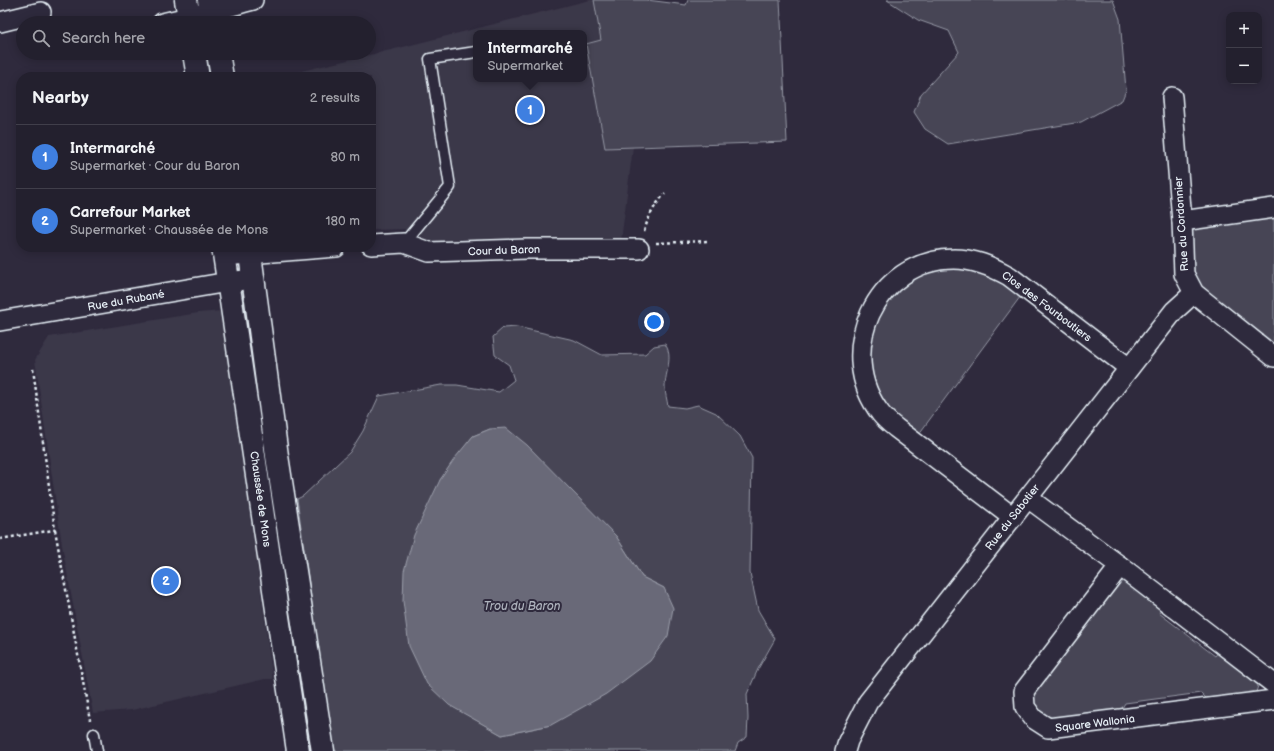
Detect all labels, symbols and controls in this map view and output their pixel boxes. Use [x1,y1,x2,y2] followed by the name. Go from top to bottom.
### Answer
[1226,12,1262,84] map controls
[1226,12,1262,48] button: +
[16,16,376,60] search box
[30,27,52,49] icon: search
[62,29,145,48] text: Search here
[473,30,587,82] popup
[487,39,573,58] text: Intermarché
[1226,48,1262,84] button: −
[487,58,563,74] text: Supermarket
[32,88,89,108] text: Nearby
[310,90,360,106] text: 2 results
[517,95,543,125] pin: 1
[70,139,155,158] text: Intermarché
[42,149,48,165] text: 1
[331,149,360,165] text: 80 m
[70,158,240,174] text: Supermarket · Cour du Baron
[1172,175,1191,272] street label: Rue du Cordonnier
[70,203,190,222] text: Carrefour Market
[41,213,49,229] text: 2
[325,213,360,229] text: 180 m
[70,222,268,238] text: Supermarket · Chaussée de Mons
[468,243,540,258] street label: Cour du Baron
[999,268,1095,345] street label: Clos des Fourboutiers
[87,287,166,314] street label: Rue du Rubané
[644,312,664,332] your location
[247,450,274,548] street label: Chaussée de Mons
[983,481,1043,553] street label: Rue du Sabotier
[153,566,179,596] pin: 2
[483,599,561,614] water label: Trou du Baron
[1055,712,1136,735] street label: Square Wallonia

